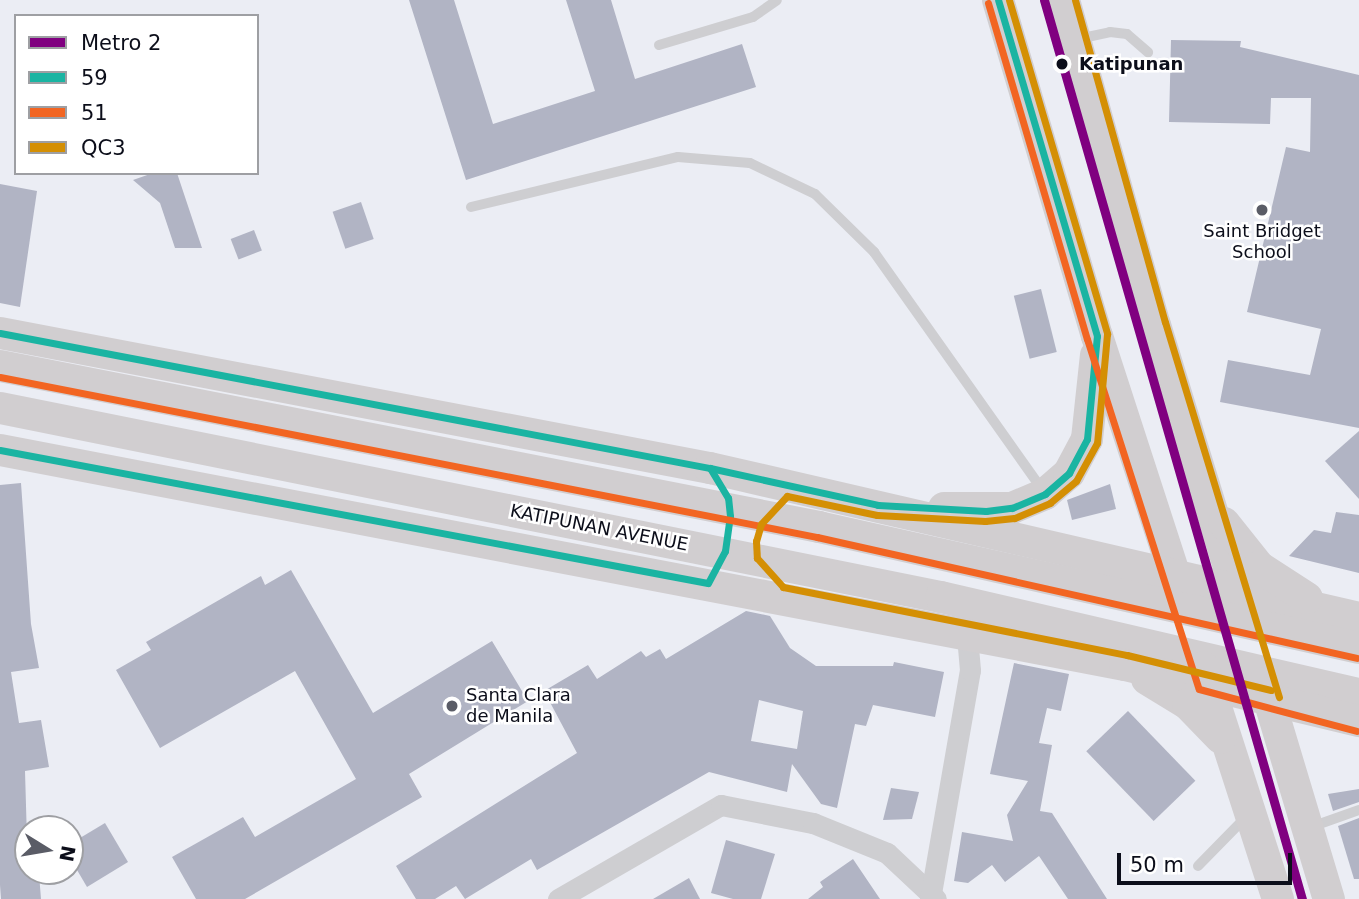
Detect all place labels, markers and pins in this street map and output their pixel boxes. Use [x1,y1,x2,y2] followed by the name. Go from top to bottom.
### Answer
[1051,53,1073,75] marker: Katipunan
[1079,53,1183,75] place label: Katipunan
[1254,202,1270,218] marker: Saint Bridget School
[1203,221,1321,264] place label: Saint Bridget School
[466,685,571,728] place label: Santa Clara de Manila
[444,698,460,714] marker: Santa Clara de Manila

